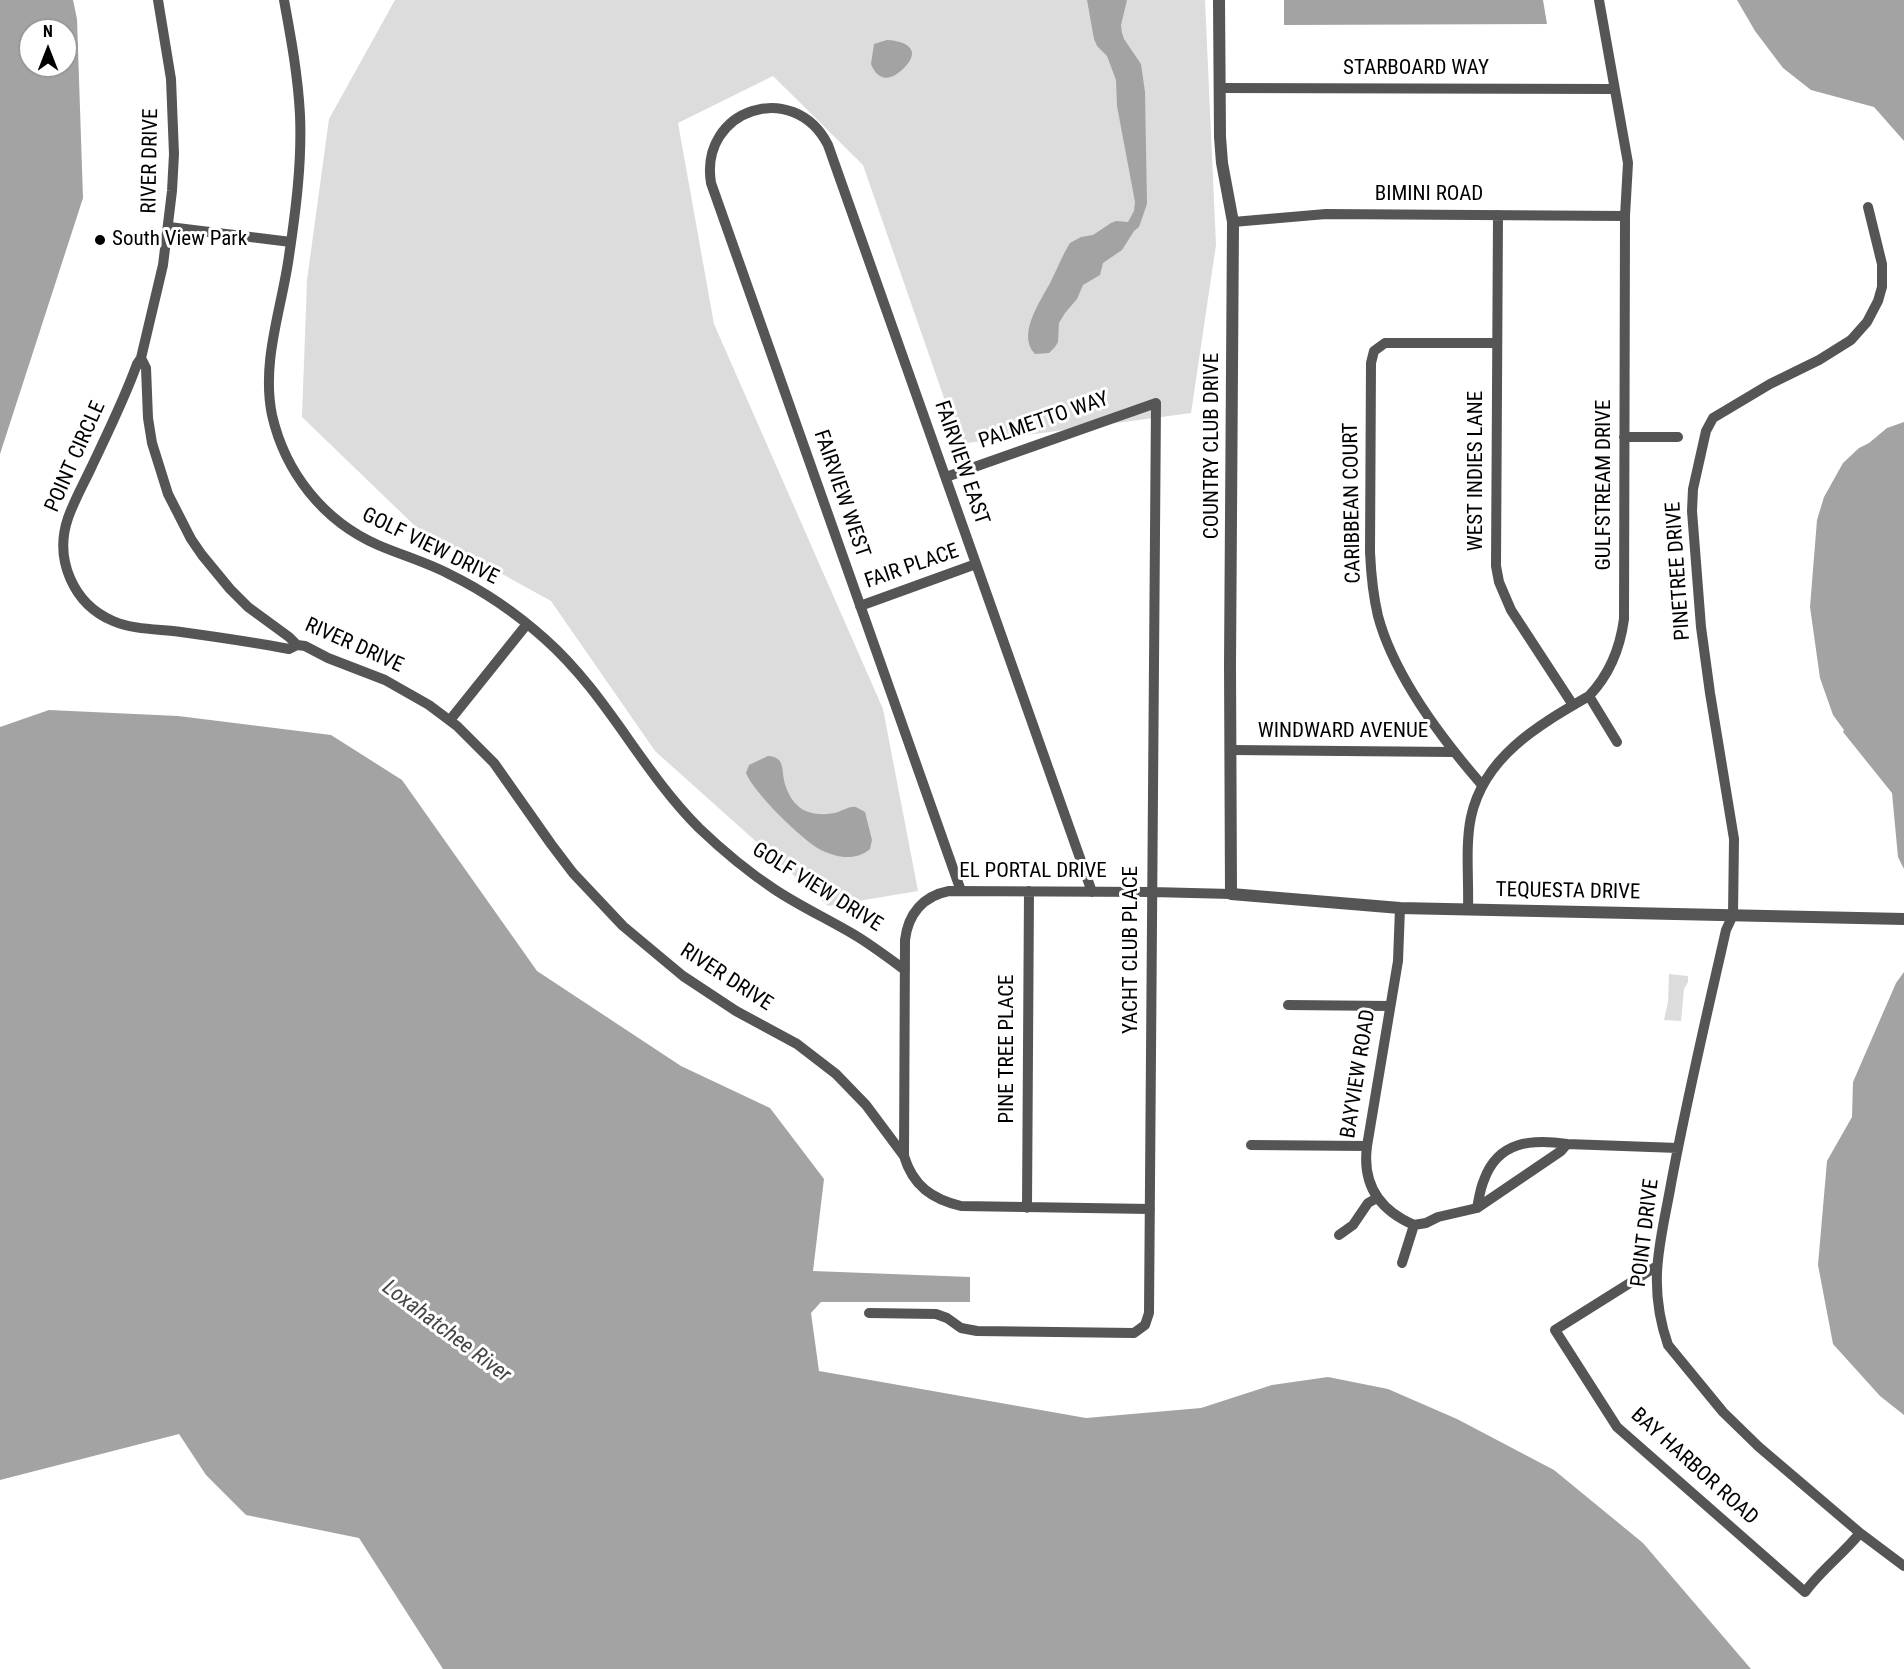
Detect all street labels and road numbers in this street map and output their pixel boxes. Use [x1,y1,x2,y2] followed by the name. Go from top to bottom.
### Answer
[1343,56,1489,82] street label: STARBOARD WAY
[137,108,165,214] street label: RIVER DRIVE
[1375,182,1483,208] street label: BIMINI ROAD
[1200,353,1226,539] street label: COUNTRY CLUB DRIVE
[976,387,1112,455] street label: PALMETTO WAY
[1464,391,1490,551] street label: WEST INDIES LANE
[40,398,112,516] street label: POINT CIRCLE
[928,398,994,528] street label: FAIRVIEW EAST
[1592,399,1618,571] street label: GULFSTREAM DRIVE
[1339,422,1367,584] street label: CARIBBEAN COURT
[807,427,875,561] street label: FAIRVIEW WEST
[1662,501,1696,641] street label: PINETREE DRIVE
[358,503,502,591] street label: GOLF VIEW DRIVE
[862,539,962,595] street label: FAIR PLACE
[301,613,407,679] street label: RIVER DRIVE
[1258,719,1428,745] street label: WINDWARD AVENUE
[747,838,887,938] street label: GOLF VIEW DRIVE
[959,859,1107,885] street label: EL PORTAL DRIVE
[1119,866,1145,1034] street label: YACHT CLUB PLACE
[1495,878,1641,906] street label: TEQUESTA DRIVE
[675,939,777,1017] street label: RIVER DRIVE
[995,974,1021,1124] street label: PINE TREE PLACE
[1336,1008,1382,1140] street label: BAYVIEW ROAD
[1627,1178,1665,1288] street label: POINT DRIVE
[1625,1403,1763,1531] street label: BAY HARBOR ROAD

